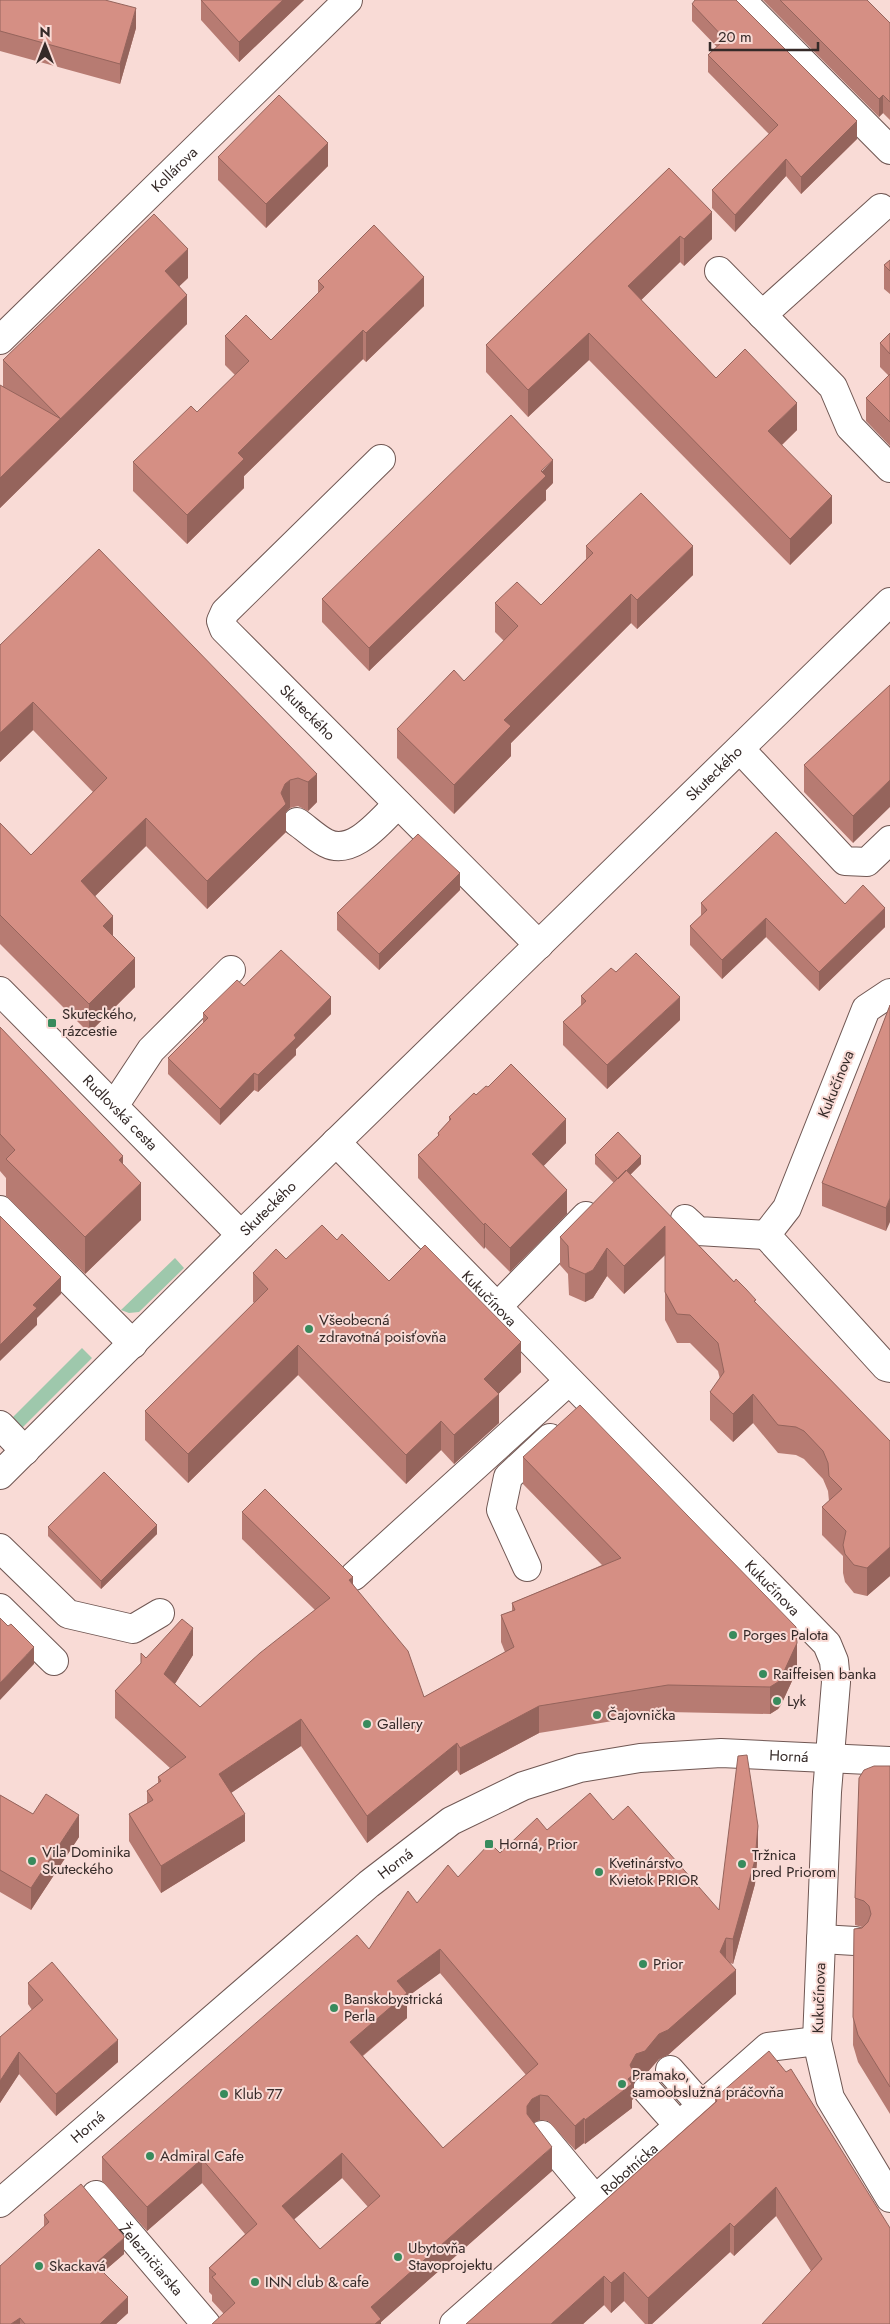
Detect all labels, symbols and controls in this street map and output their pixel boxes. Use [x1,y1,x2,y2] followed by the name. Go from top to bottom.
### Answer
[20,20,70,70] north arrow
[710,20,818,52] scale bar
[39,22,51,42] text: N
[718,26,752,48] text: 20 m
[146,142,203,197] street label: Kollárova
[274,680,340,746] street label: Skuteckého
[681,741,747,806] street label: Skuteckého
[62,1003,137,1042] place label: Skuteckého, rázcestie
[46,1017,58,1029] marker: Skuteckého, rázcestie
[813,1047,859,1121] street label: Kukučínova
[78,1070,163,1156] street label: Rudlovská cesta
[235,1176,301,1241] street label: Skuteckého
[456,1265,522,1332] street label: Kukučínova
[319,1309,446,1348] place label: Všeobecná zdravotná poisťovňa
[303,1323,315,1335] marker: Všeobecná zdravotná poisťovňa
[740,1555,805,1621] street label: Kukučínova
[743,1624,828,1646] place label: Porges Palota
[727,1629,739,1641] marker: Porges Palota
[773,1663,876,1685] place label: Raiffeisen banka
[757,1668,769,1680] marker: Raiffeisen banka
[787,1690,807,1712] place label: Lyk
[771,1695,783,1707] marker: Lyk
[607,1704,676,1726] place label: Čajovnička
[591,1709,603,1721] marker: Čajovnička
[377,1713,423,1735] place label: Gallery
[361,1718,373,1730] marker: Gallery
[769,1744,809,1768] street label: Horná
[499,1833,578,1855] place label: Horná, Prior
[483,1838,495,1850] marker: Horná, Prior
[42,1841,131,1880] place label: Vila Dominika Skuteckého
[373,1843,418,1884] street label: Horná
[752,1844,836,1883] place label: Tržnica pred Priorom
[609,1852,699,1891] place label: Kvetinárstvo Kvietok PRIOR
[26,1855,38,1867] marker: Vila Dominika Skuteckého
[736,1858,748,1870] marker: Tržnica pred Priorom
[593,1866,605,1878] marker: Kvetinárstvo Kvietok PRIOR
[653,1953,684,1975] place label: Prior
[637,1958,649,1970] marker: Prior
[807,1962,831,2034] street label: Kukučínova
[344,1988,443,2027] place label: Banskobystrická Perla
[328,2002,340,2014] marker: Banskobystrická Perla
[632,2064,784,2103] place label: Pramako, samoobslužná práčovňa
[616,2078,628,2090] marker: Pramako, samoobslužná práčovňa
[234,2083,283,2105] place label: Klub 77
[218,2088,230,2100] marker: Klub 77
[66,2106,110,2148] street label: Horná
[596,2138,663,2201] street label: Robotnícka
[160,2145,244,2167] place label: Admiral Cafe
[144,2150,156,2162] marker: Admiral Cafe
[114,2219,188,2301] street label: Železničiarska
[408,2237,493,2276] place label: Ubytovňa Stavoprojektu
[392,2251,404,2263] marker: Ubytovňa Stavoprojektu
[49,2255,106,2277] place label: Skackavá
[33,2260,45,2272] marker: Skackavá
[265,2271,369,2293] place label: INN club & cafe
[249,2276,261,2288] marker: INN club & cafe

